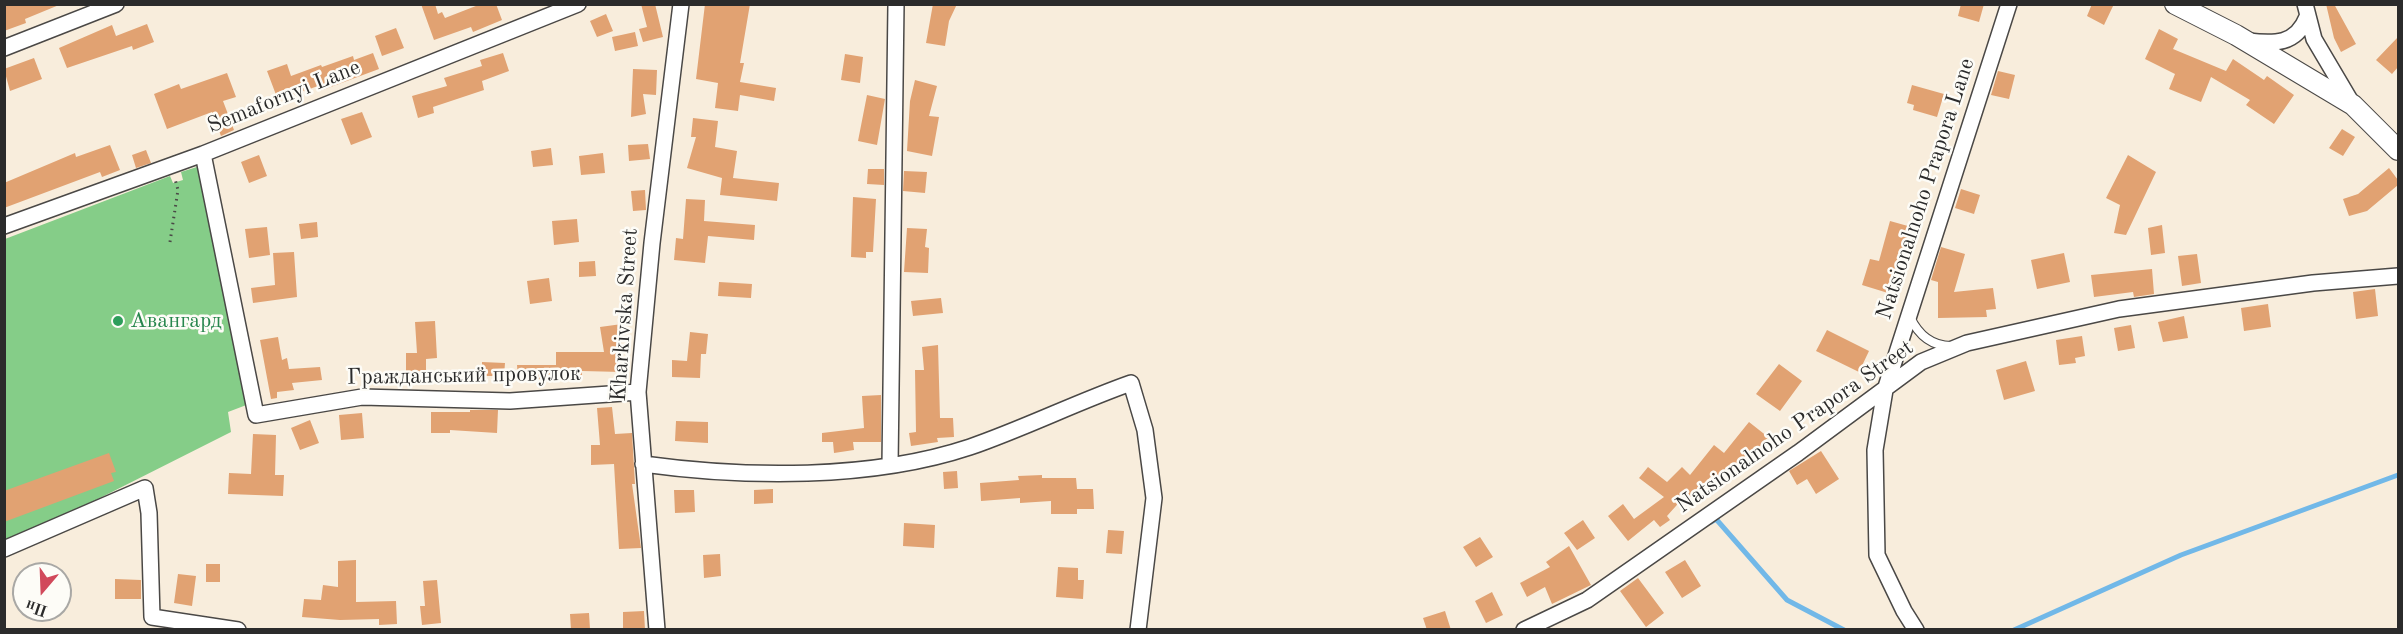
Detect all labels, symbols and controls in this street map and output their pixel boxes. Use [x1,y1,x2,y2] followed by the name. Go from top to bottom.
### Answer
[204,54,364,140] street label: Semafornyi Lane
[1871,55,1981,323] street label: Natsionalnoho Prapora Lane
[606,227,644,403] street label: Kharkivska Street
[130,308,222,334] place label: Авангард
[111,314,125,328] marker: Авангард
[1671,335,1919,519] street label: Natsionalnoho Prapora Street
[347,361,581,391] street label: Гражданський провулок
[12,562,72,622] north arrow
[24,596,50,618] text: Пн

